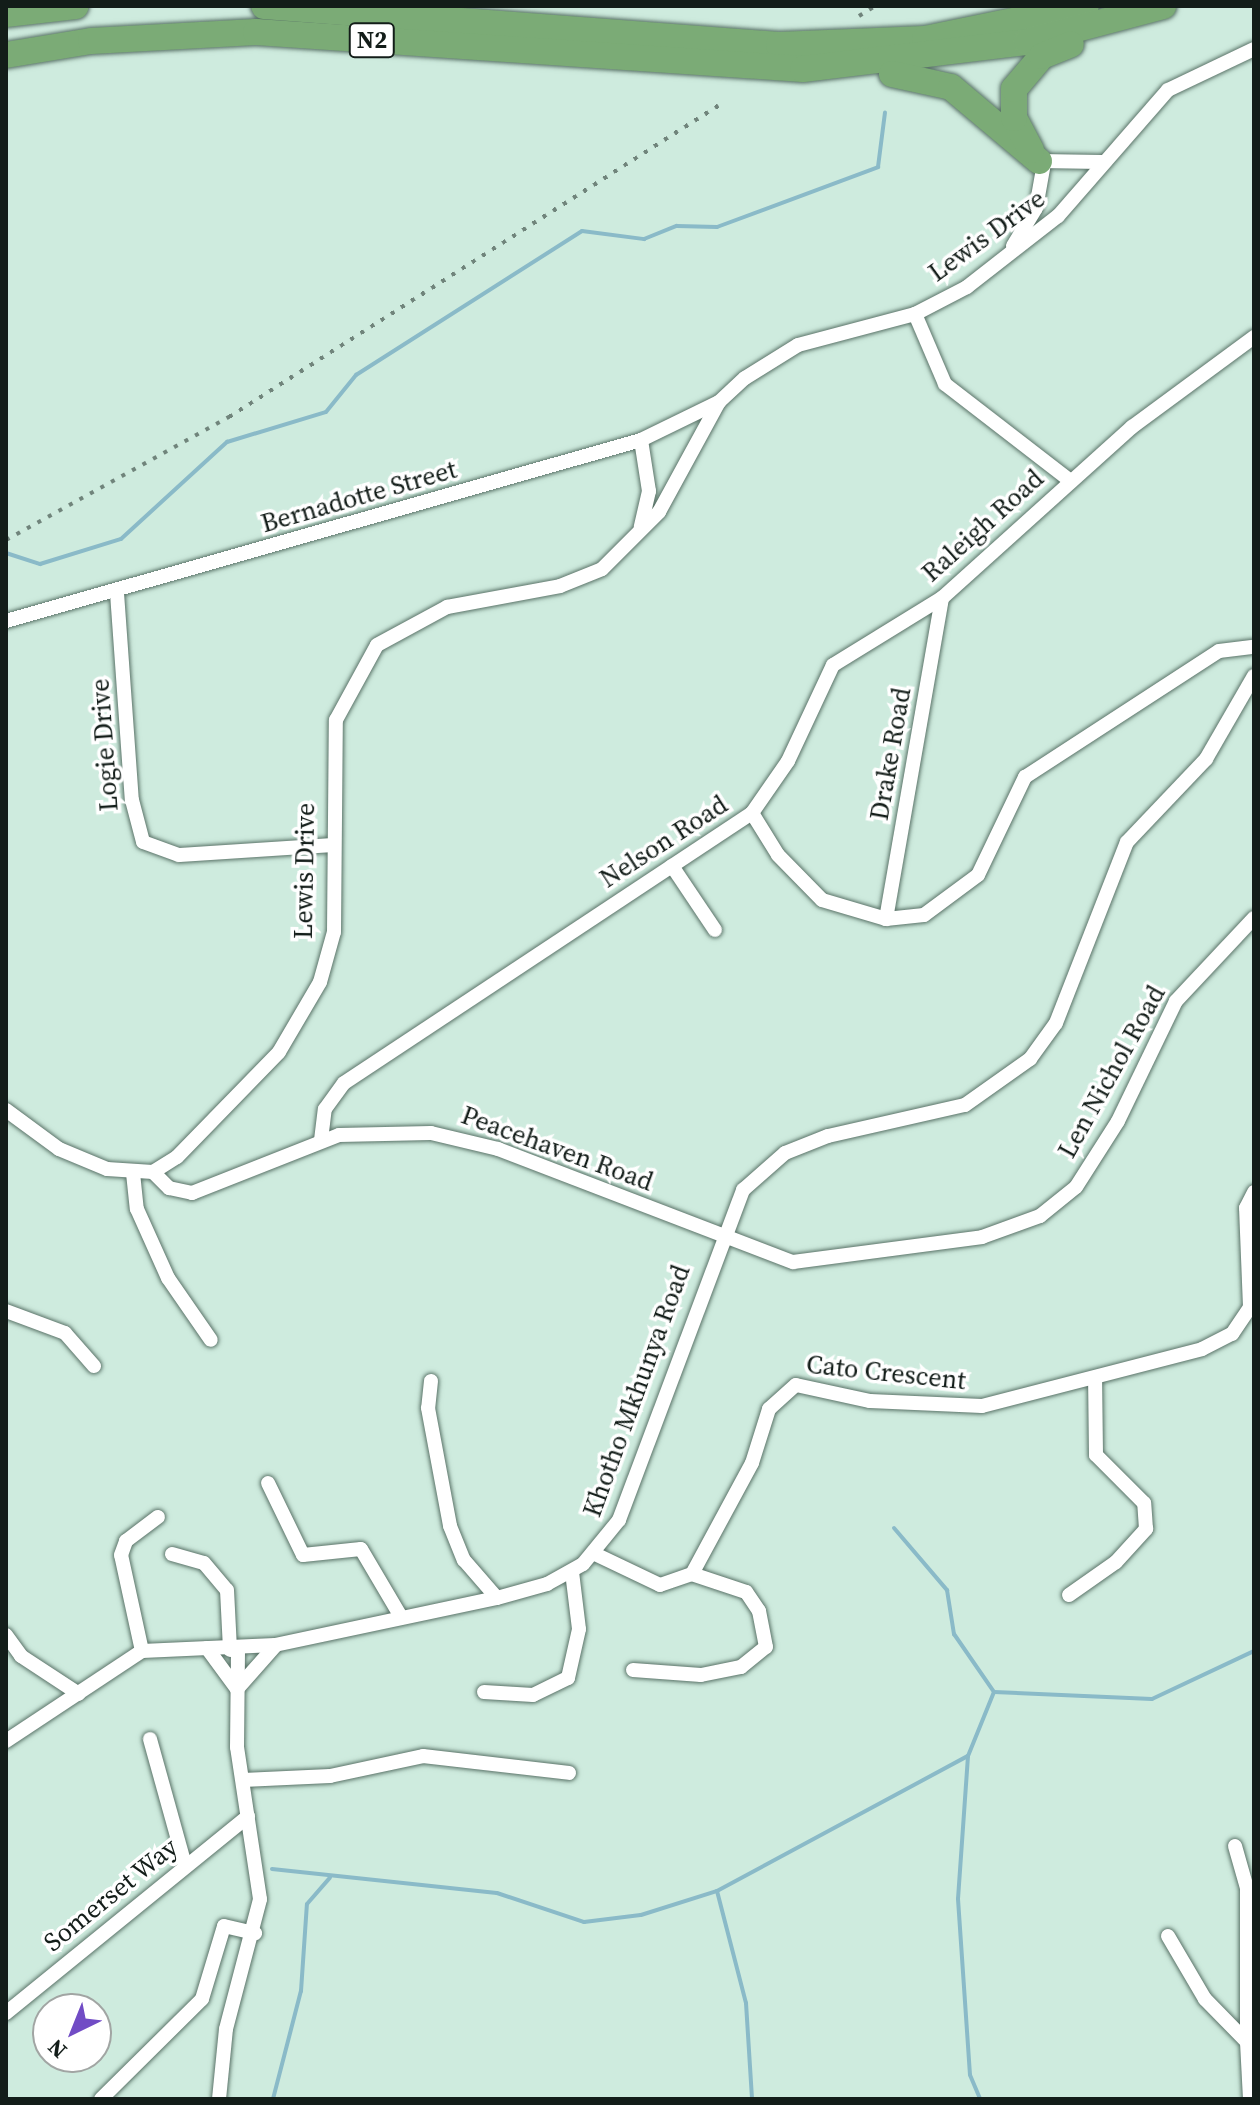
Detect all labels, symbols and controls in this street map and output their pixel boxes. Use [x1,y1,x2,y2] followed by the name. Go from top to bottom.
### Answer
[348,20,396,60] road number: N2
[923,183,1051,289] street label: Lewis Drive
[258,454,460,540] street label: Bernadotte Street
[916,463,1050,589] street label: Raleigh Road
[85,678,125,812] street label: Logie Drive
[864,685,918,823] street label: Drake Road
[594,789,734,895] street label: Nelson Road
[288,803,322,939] street label: Lewis Drive
[1052,980,1172,1164] street label: Len Nichol Road
[457,1100,657,1198] street label: Peacehaven Road
[577,1261,697,1521] street label: Khotho Mkhunya Road
[805,1349,967,1397] street label: Cato Crescent
[38,1831,184,1959] street label: Somerset Way
[32,1993,112,2073] north arrow
[41,2033,73,2066] text: N

